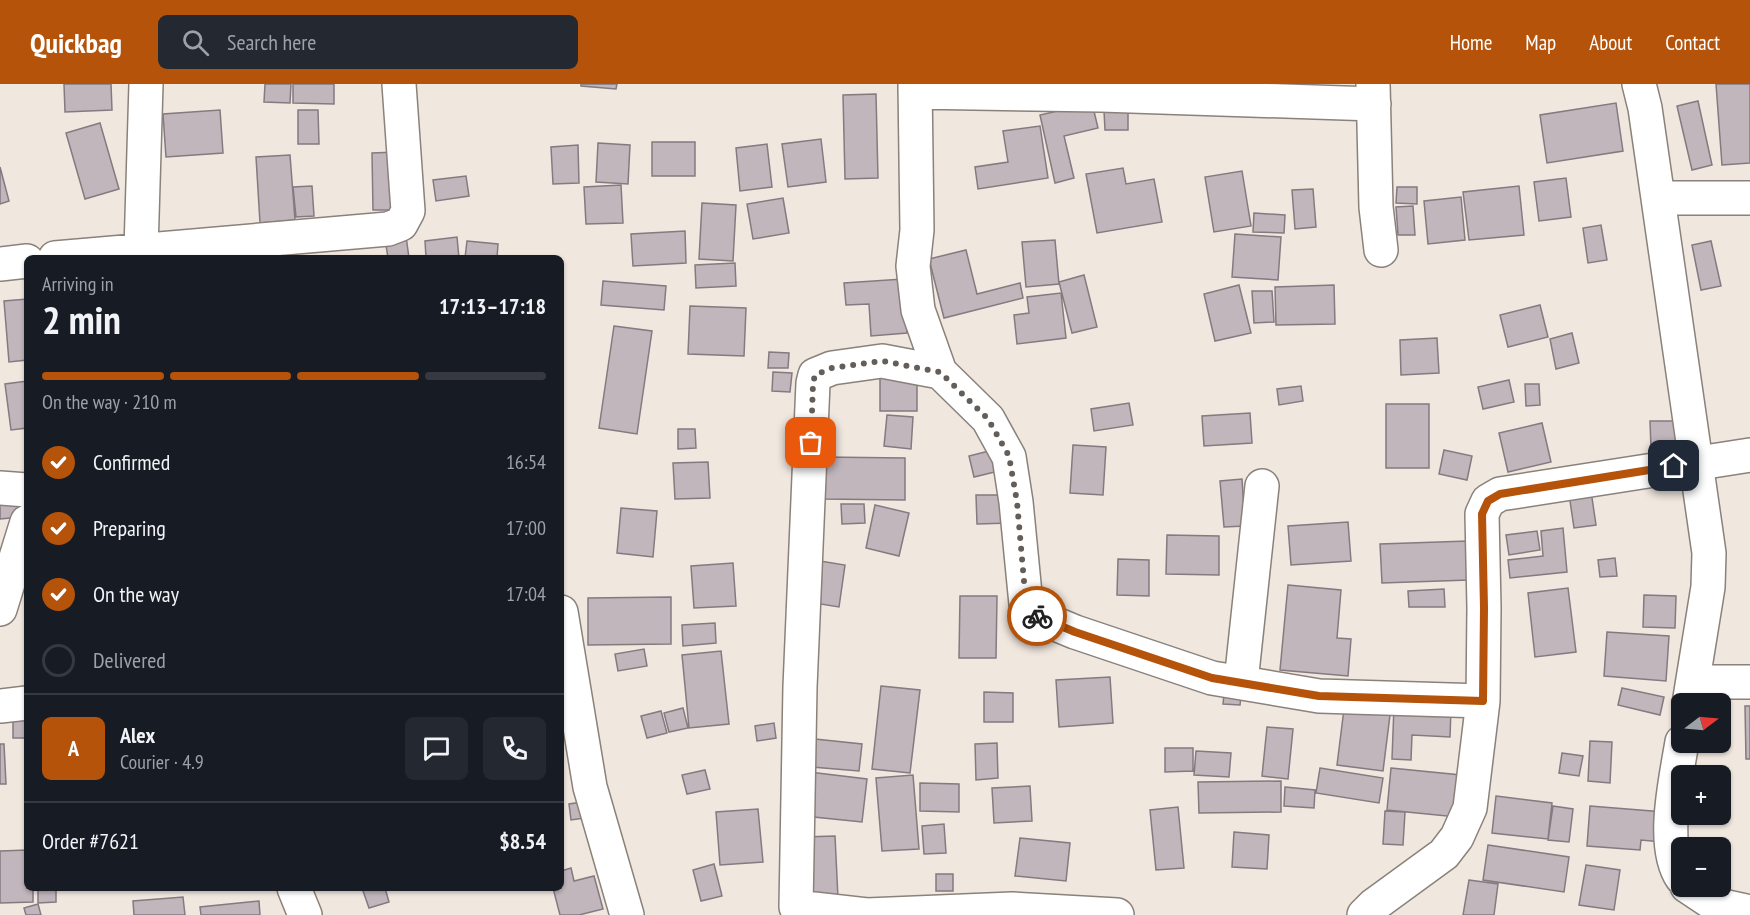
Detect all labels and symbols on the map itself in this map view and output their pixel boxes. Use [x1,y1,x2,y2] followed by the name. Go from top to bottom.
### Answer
[785,417,836,468] pin
[1648,440,1699,491] pin
[1007,586,1067,646] courier
[1671,693,1731,753] north arrow

